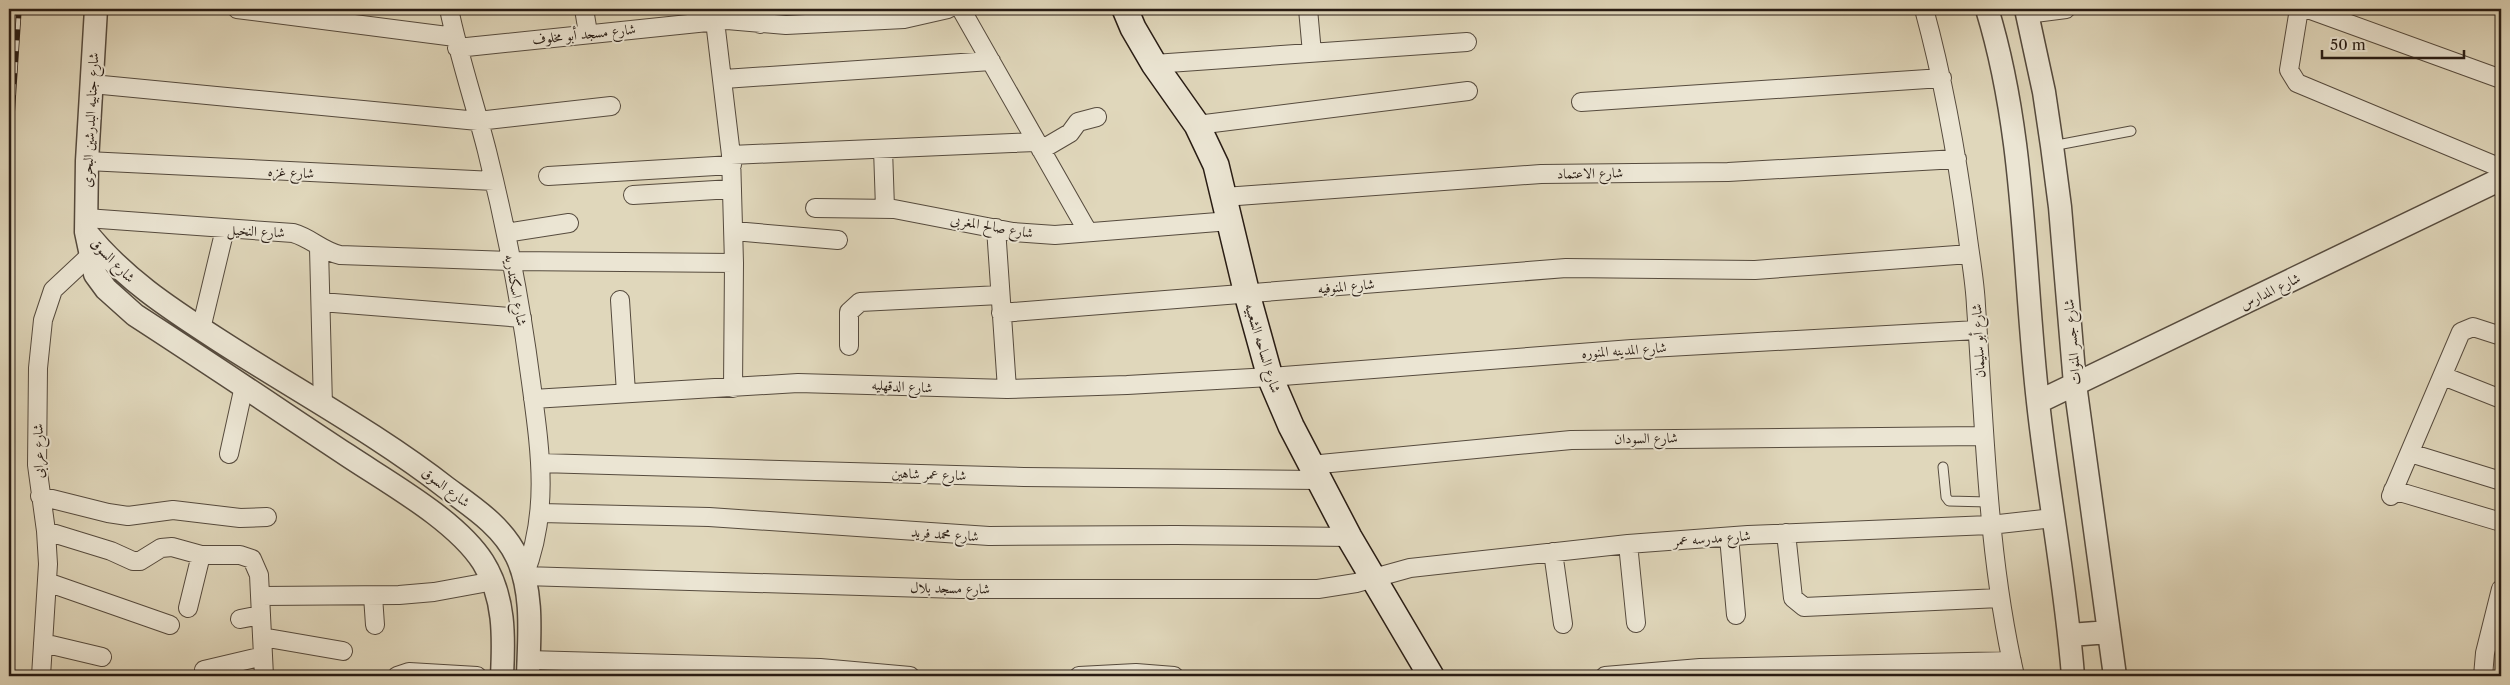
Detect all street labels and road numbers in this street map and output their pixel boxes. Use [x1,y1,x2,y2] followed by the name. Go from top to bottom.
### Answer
[531,19,637,51] street label: شارع مسجد أبو مخلوف
[77,52,106,188] street label: شارع جنابيه البدرشين البحرى
[267,162,315,185] street label: شارع غزه
[1557,163,1623,186] street label: شارع الاعتماد
[948,210,1035,246] street label: شارع صالح المغربى
[226,220,285,245] street label: شارع النخيل
[85,234,139,288] street label: شارع السوق
[498,253,531,328] street label: شارع اسكندريه
[2237,269,2305,316] street label: شارع المدارس
[1317,275,1376,300] street label: شارع المنوفيه
[2059,298,2088,386] street label: شارع جسر المنوات
[1238,301,1285,396] street label: شارع الساحه الشعبيه
[1966,303,1992,379] street label: شارع أبو سليمان
[1581,338,1667,365] street label: شارع المدينه المنوره
[871,375,933,400] street label: شارع الدقهليه
[29,423,50,478] street label: شارع عرابى
[1614,428,1678,451] street label: شارع السودان
[416,463,474,513] street label: شارع السوق
[891,464,967,487] street label: شارع عمر شاهين
[910,523,979,548] street label: شارع محمد فريد
[1671,526,1751,553] street label: شارع مدرسه عمر
[910,578,990,601] street label: شارع مسجد بلال

